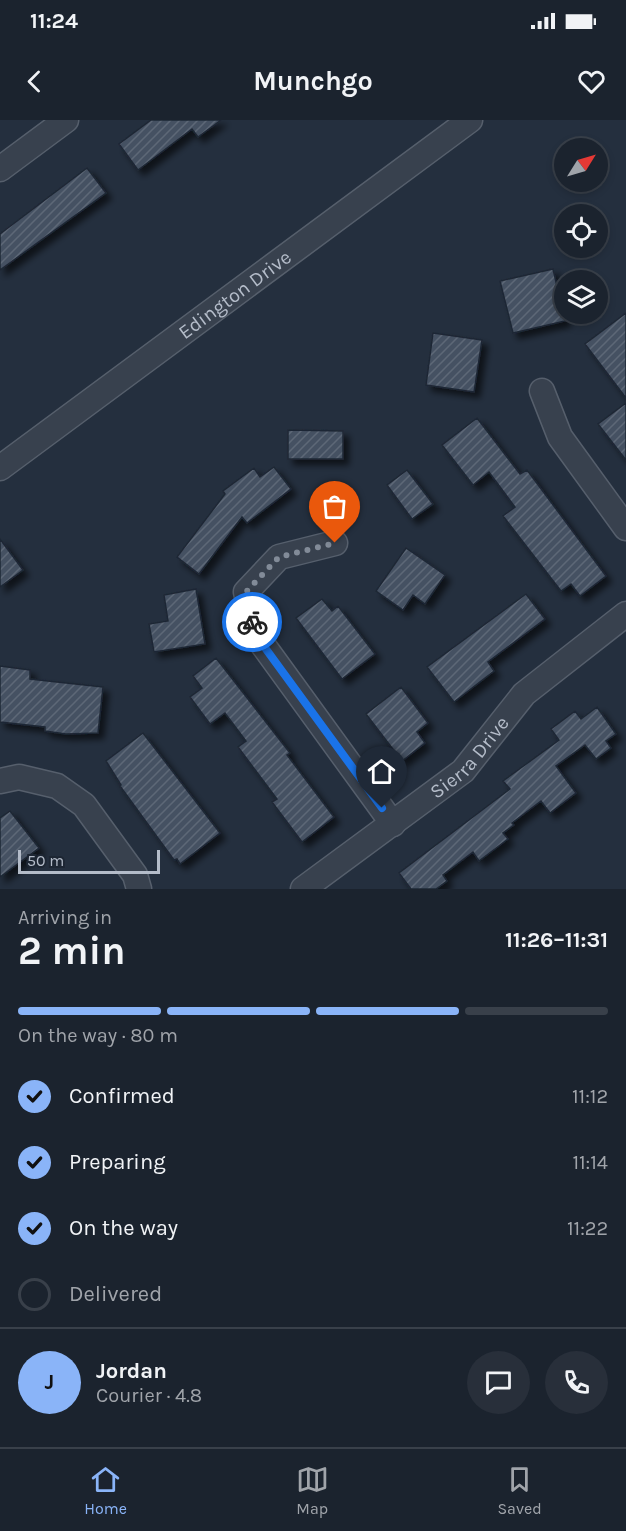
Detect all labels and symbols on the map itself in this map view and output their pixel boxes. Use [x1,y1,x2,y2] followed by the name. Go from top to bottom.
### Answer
[554,138,608,192] north arrow
[174,245,296,344] street label: Edington Drive
[309,481,360,543] pin
[222,592,282,652] courier
[425,711,514,803] street label: Sierra Drive
[356,746,407,808] pin
[18,847,160,874] scale bar

